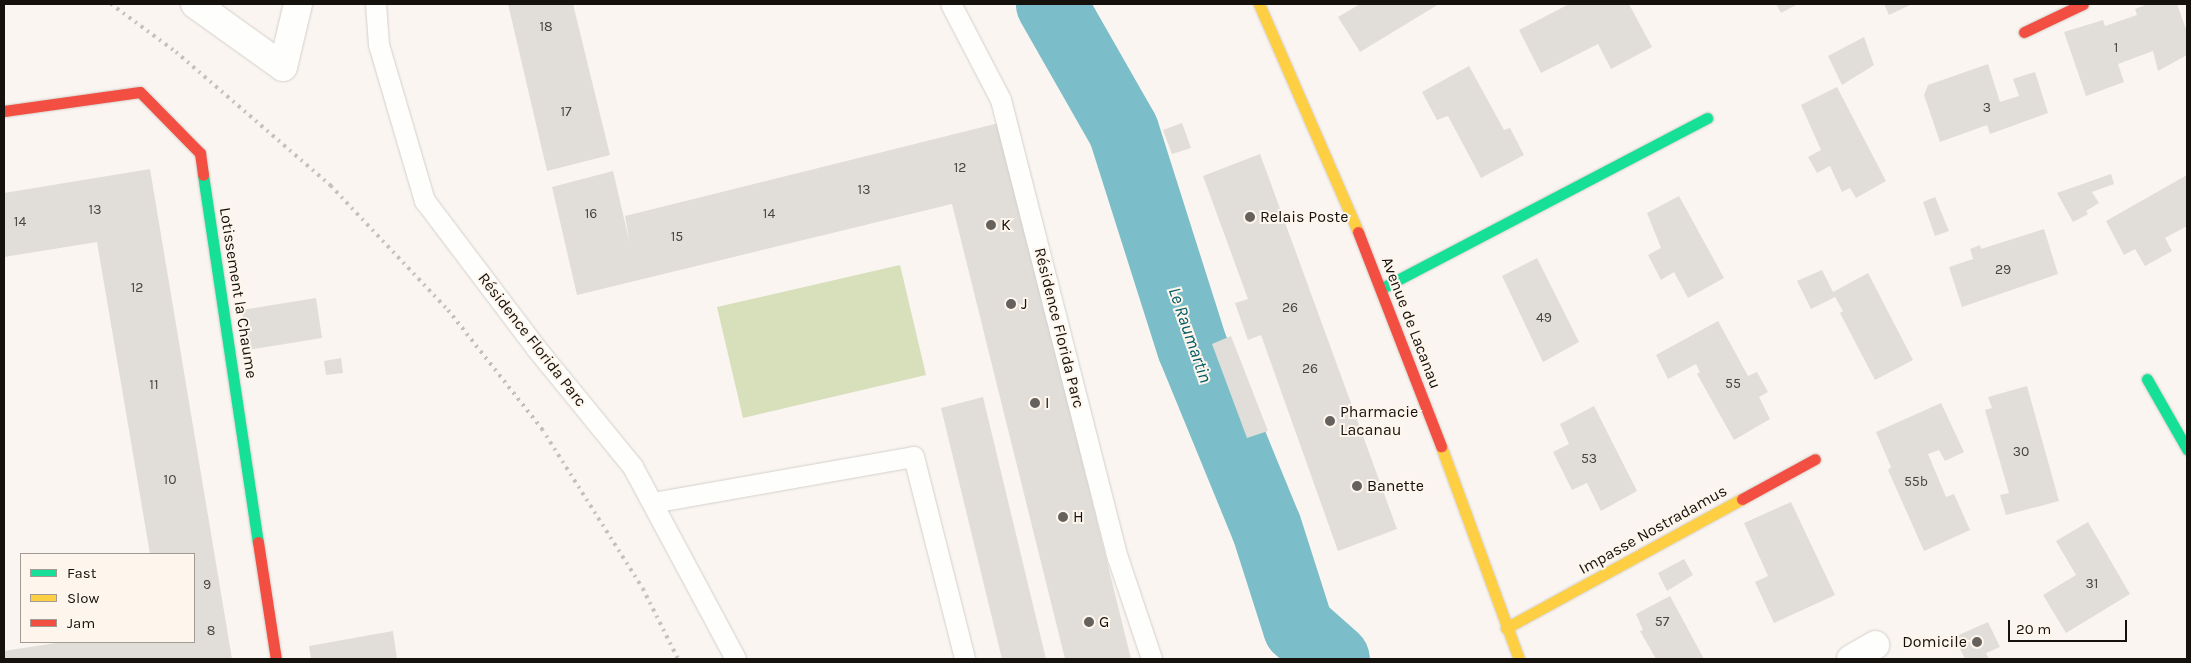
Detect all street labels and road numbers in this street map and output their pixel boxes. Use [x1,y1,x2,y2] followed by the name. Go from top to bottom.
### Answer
[215,206,261,380] street label: Lotissement la Chaume
[1030,246,1088,410] street label: Résidence Florida Parc
[1377,254,1445,392] street label: Avenue de Lacanau
[474,269,590,411] street label: Résidence Florida Parc
[1576,481,1730,579] street label: Impasse Nostradamus

